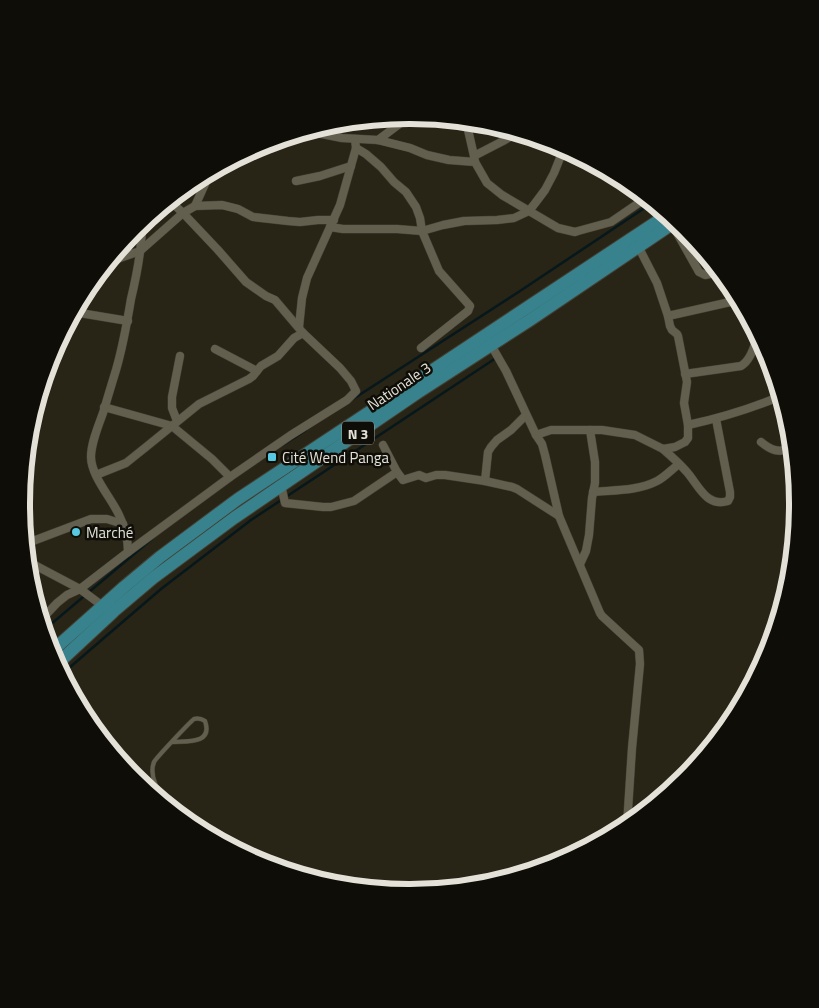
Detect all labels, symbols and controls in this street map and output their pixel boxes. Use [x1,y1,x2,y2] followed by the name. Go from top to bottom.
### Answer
[363,356,435,416] street label: Nationale 3
[342,422,374,444] road number: N 3
[282,446,390,469] place label: Cité Wend Panga
[266,451,278,463] marker: Cité Wend Panga
[86,521,133,544] place label: Marché
[70,526,82,538] marker: Marché

